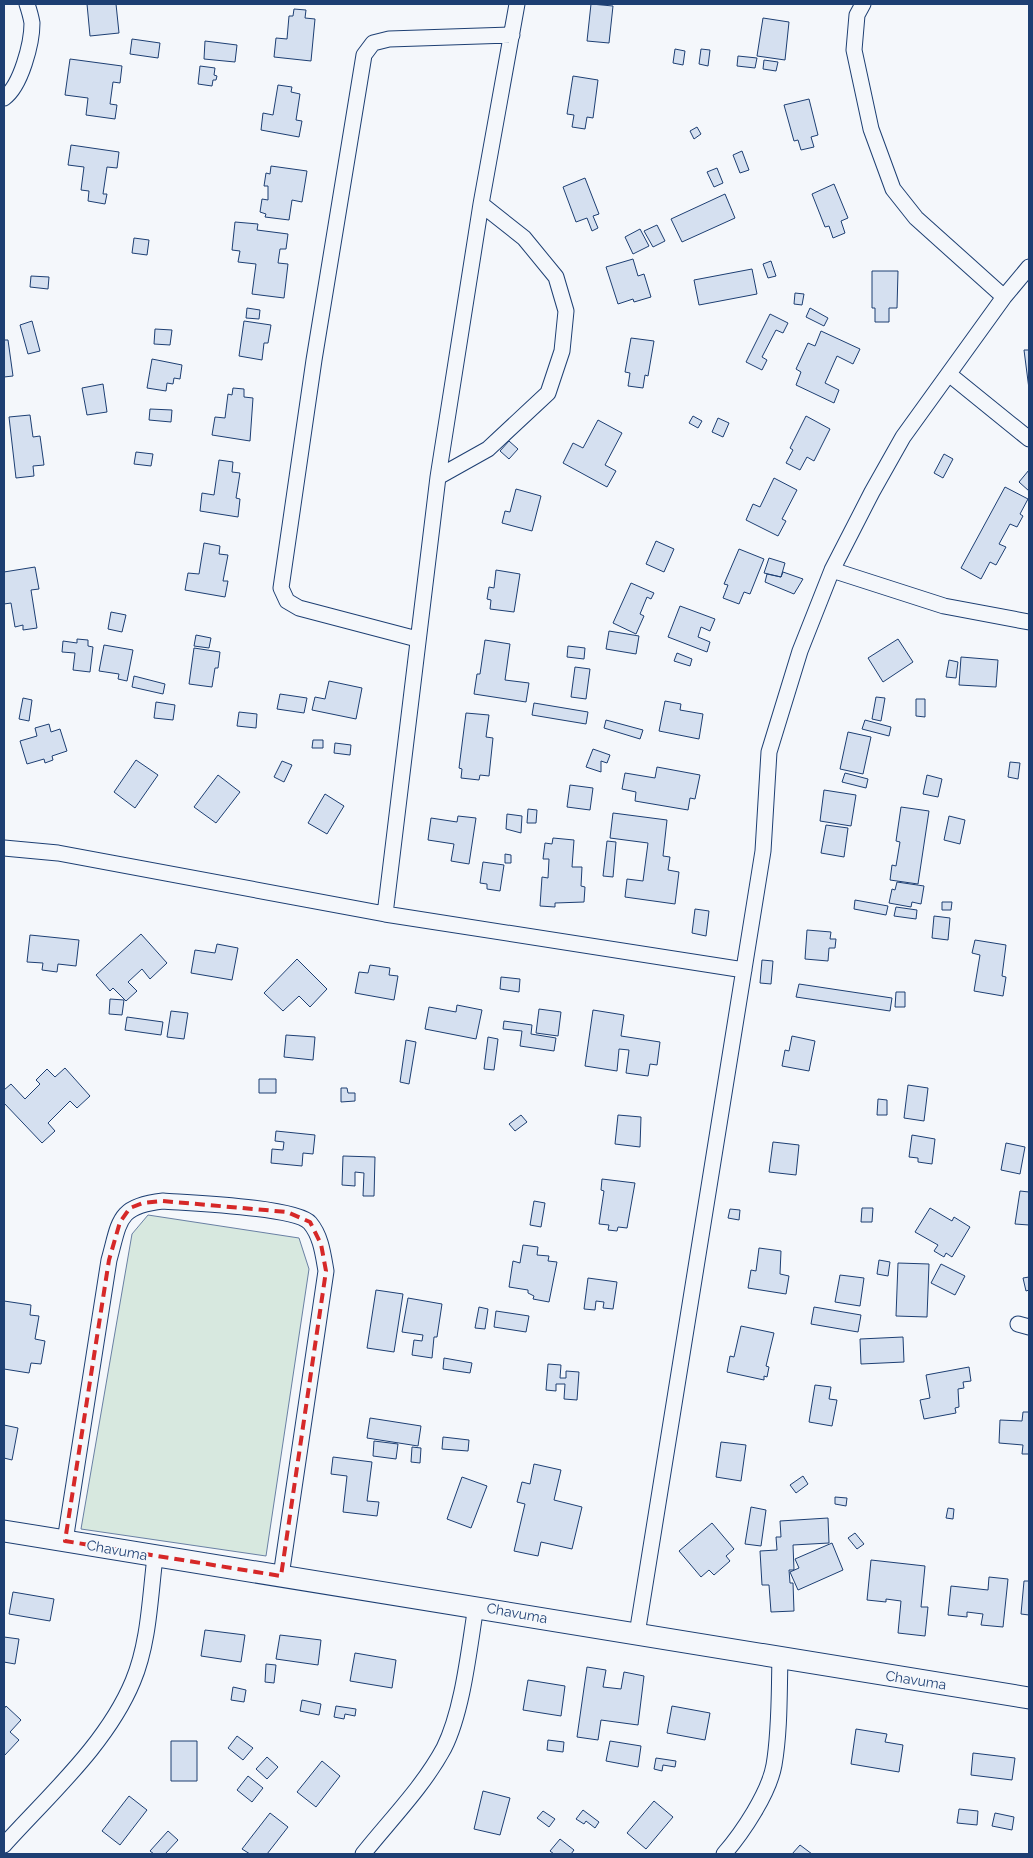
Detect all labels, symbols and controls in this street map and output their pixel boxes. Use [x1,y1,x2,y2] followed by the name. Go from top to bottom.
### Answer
[85,1537,149,1563] street label: Chavuma
[485,1600,549,1626] street label: Chavuma
[884,1667,948,1693] street label: Chavuma

